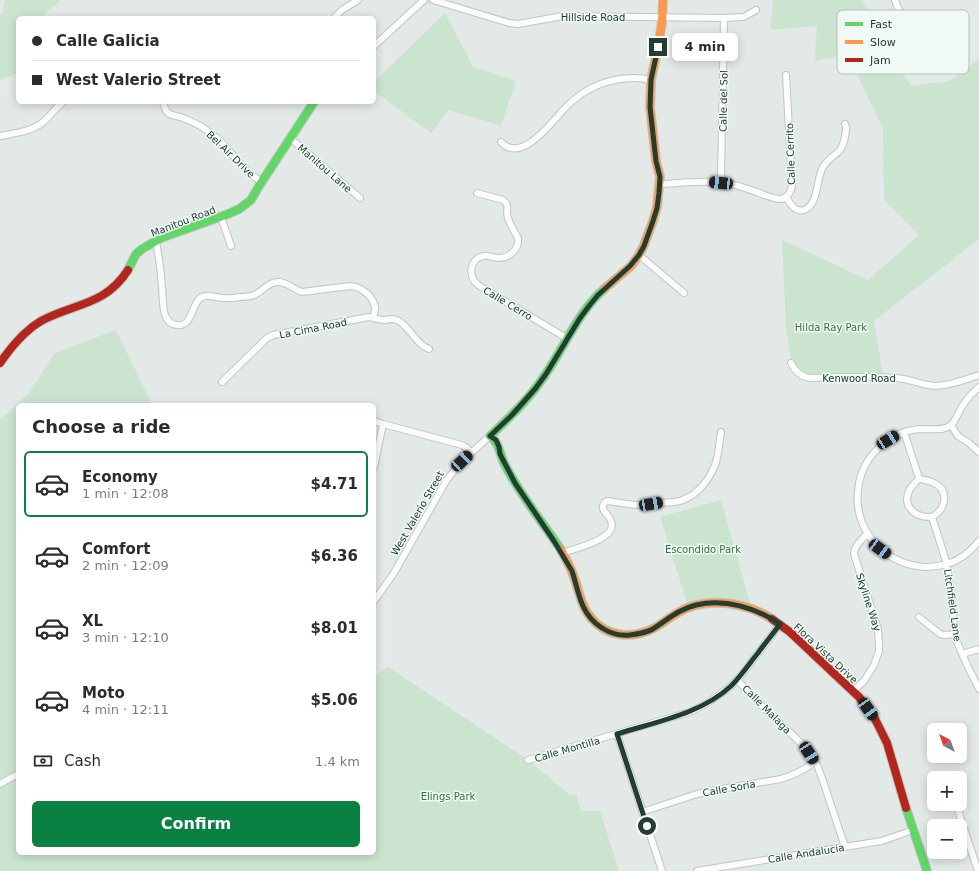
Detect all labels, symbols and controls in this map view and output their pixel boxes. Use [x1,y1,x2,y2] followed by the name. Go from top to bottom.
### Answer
[837,10,969,74] legend
[561,12,625,23] street label: Hillside Road
[870,18,893,31] text: Fast
[56,32,160,50] text: Calle Galicia
[672,33,738,61] callout: 4 min
[870,36,896,49] text: Slow
[649,38,667,56] route end
[685,39,725,54] text: 4 min
[869,54,891,67] text: Jam
[717,70,730,132] street label: Calle del Sol
[56,71,221,89] text: West Valerio Street
[784,123,797,185] street label: Calle Cerrito
[204,129,257,180] street label: Bel Air Drive
[296,142,354,195] street label: Manitou Lane
[708,176,734,190] car
[149,204,217,239] street label: Manitou Road
[481,285,534,322] street label: Calle Cerro
[278,317,348,340] street label: La Cima Road
[795,322,867,333] park label: Hilda Ray Park
[822,373,896,384] street label: Kenwood Road
[32,416,171,437] text: Choose a ride
[875,429,901,451] car
[449,448,475,474] car
[34,466,70,502] icon: car
[82,468,158,486] text: Economy
[389,469,446,557] street label: West Valerio Street
[311,475,358,493] text: $4.71
[82,486,169,501] text: 1 min · 12:08
[638,496,664,512] car
[867,537,893,561] car
[34,538,70,574] icon: car
[82,540,150,558] text: Comfort
[665,544,741,555] park label: Escondido Park
[311,547,358,565] text: $6.36
[82,558,169,573] text: 2 min · 12:09
[942,568,963,642] street label: Litchfield Lane
[854,572,883,633] street label: Skyline Way
[34,610,70,646] icon: car
[82,612,103,630] text: XL
[311,619,358,637] text: $8.01
[792,621,860,686] street label: Flora Vista Drive
[82,630,169,645] text: 3 min · 12:10
[34,682,70,718] icon: car
[740,683,793,736] street label: Calle Malaga
[82,684,125,702] text: Moto
[311,691,358,709] text: $5.06
[856,696,880,722] car
[82,702,169,717] text: 4 min · 12:11
[927,723,967,763] north arrow
[927,723,967,859] map controls
[533,735,601,764] street label: Calle Montilla
[797,740,821,766] car
[32,750,54,772] icon: cash
[64,752,101,770] text: Cash
[315,754,360,769] text: 1.4 km
[927,771,967,811] button: +
[702,778,756,799] street label: Calle Soria
[421,791,475,802] park label: Elings Park
[32,801,360,847] button: Confirm
[638,817,656,835] route start
[927,819,967,859] button: −
[767,842,845,865] street label: Calle Andalucia

